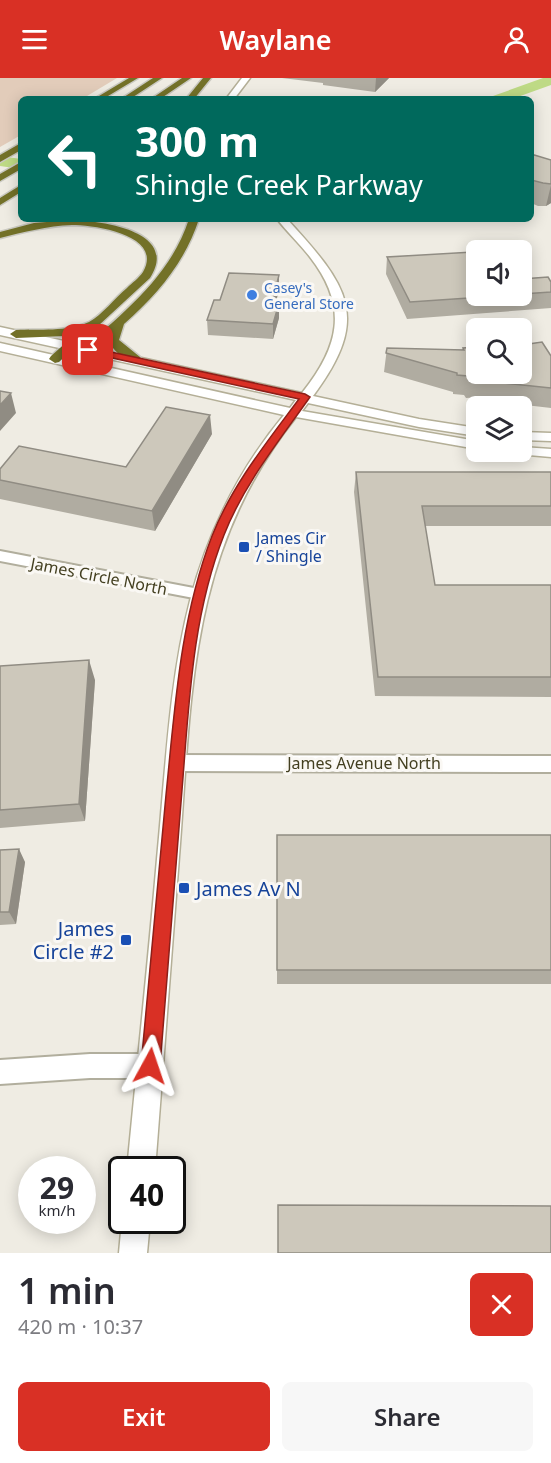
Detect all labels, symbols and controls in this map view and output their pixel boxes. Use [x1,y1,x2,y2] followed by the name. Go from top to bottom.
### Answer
[219,21,332,58] text: Waylane
[18,23,51,56] icon: menu
[500,23,533,56] icon: person
[135,112,259,169] text: 300 m
[36,120,114,198] icon: left
[135,166,423,203] text: Shingle Creek Parkway
[466,240,532,462] map controls
[466,240,532,306] button: sound
[264,278,354,313] place label: Casey's General Store
[245,288,259,302] marker: Casey's General Store
[466,318,532,384] button: search
[62,324,113,375] pin
[71,333,104,366] icon: arrive
[466,396,532,462] button: layers
[254,527,326,567] place label: James Cir / Shingle
[237,540,251,554] marker: James Cir / Shingle
[27,552,169,600] street label: James Circle North
[285,752,441,774] street label: James Avenue North
[194,875,301,902] place label: James Av N
[177,881,191,895] marker: James Av N
[33,915,114,965] place label: James Circle #2
[119,933,133,947] marker: James Circle #2
[118,1034,182,1098] position arrow
[108,1156,186,1234] speed limit sign: 40
[40,1167,74,1208] text: 29
[39,1200,75,1220] text: km/h
[18,1266,116,1315] text: 1 min
[470,1273,533,1336] button: close
[18,1313,143,1340] text: 420 m · 10:37
[18,1382,270,1451] button: Exit
[282,1382,533,1451] button: Share

